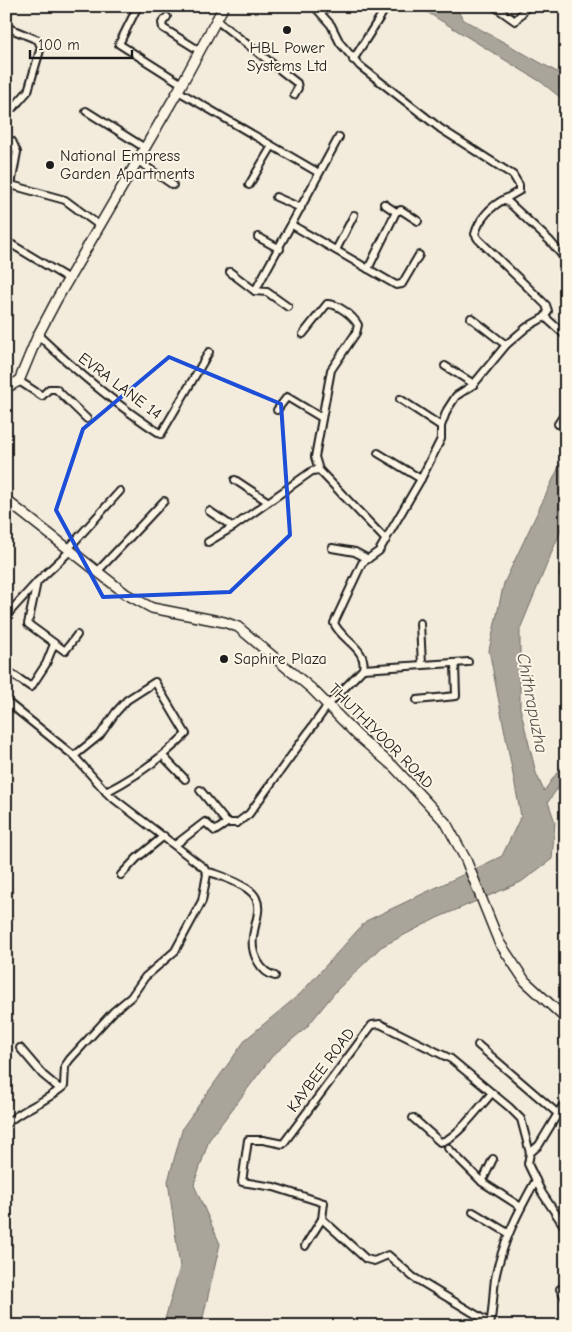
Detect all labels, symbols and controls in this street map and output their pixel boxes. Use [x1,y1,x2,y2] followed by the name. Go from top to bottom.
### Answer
[281,24,293,36] marker: HBL Power Systems Ltd
[30,28,132,60] scale bar
[38,36,80,54] text: 100 m
[247,39,327,75] place label: HBL Power Systems Ltd
[60,147,195,183] place label: National Empress Garden Apartments
[44,159,56,171] marker: National Empress Garden Apartments
[75,349,165,423] street label: EVRA LANE 14
[234,650,327,668] place label: Saphire Plaza
[512,651,552,755] water label: Chithrapuzha
[218,653,230,665] marker: Saphire Plaza
[325,680,437,792] street label: THUTHIYOOR ROAD
[284,1024,358,1116] street label: KAYBEE ROAD

